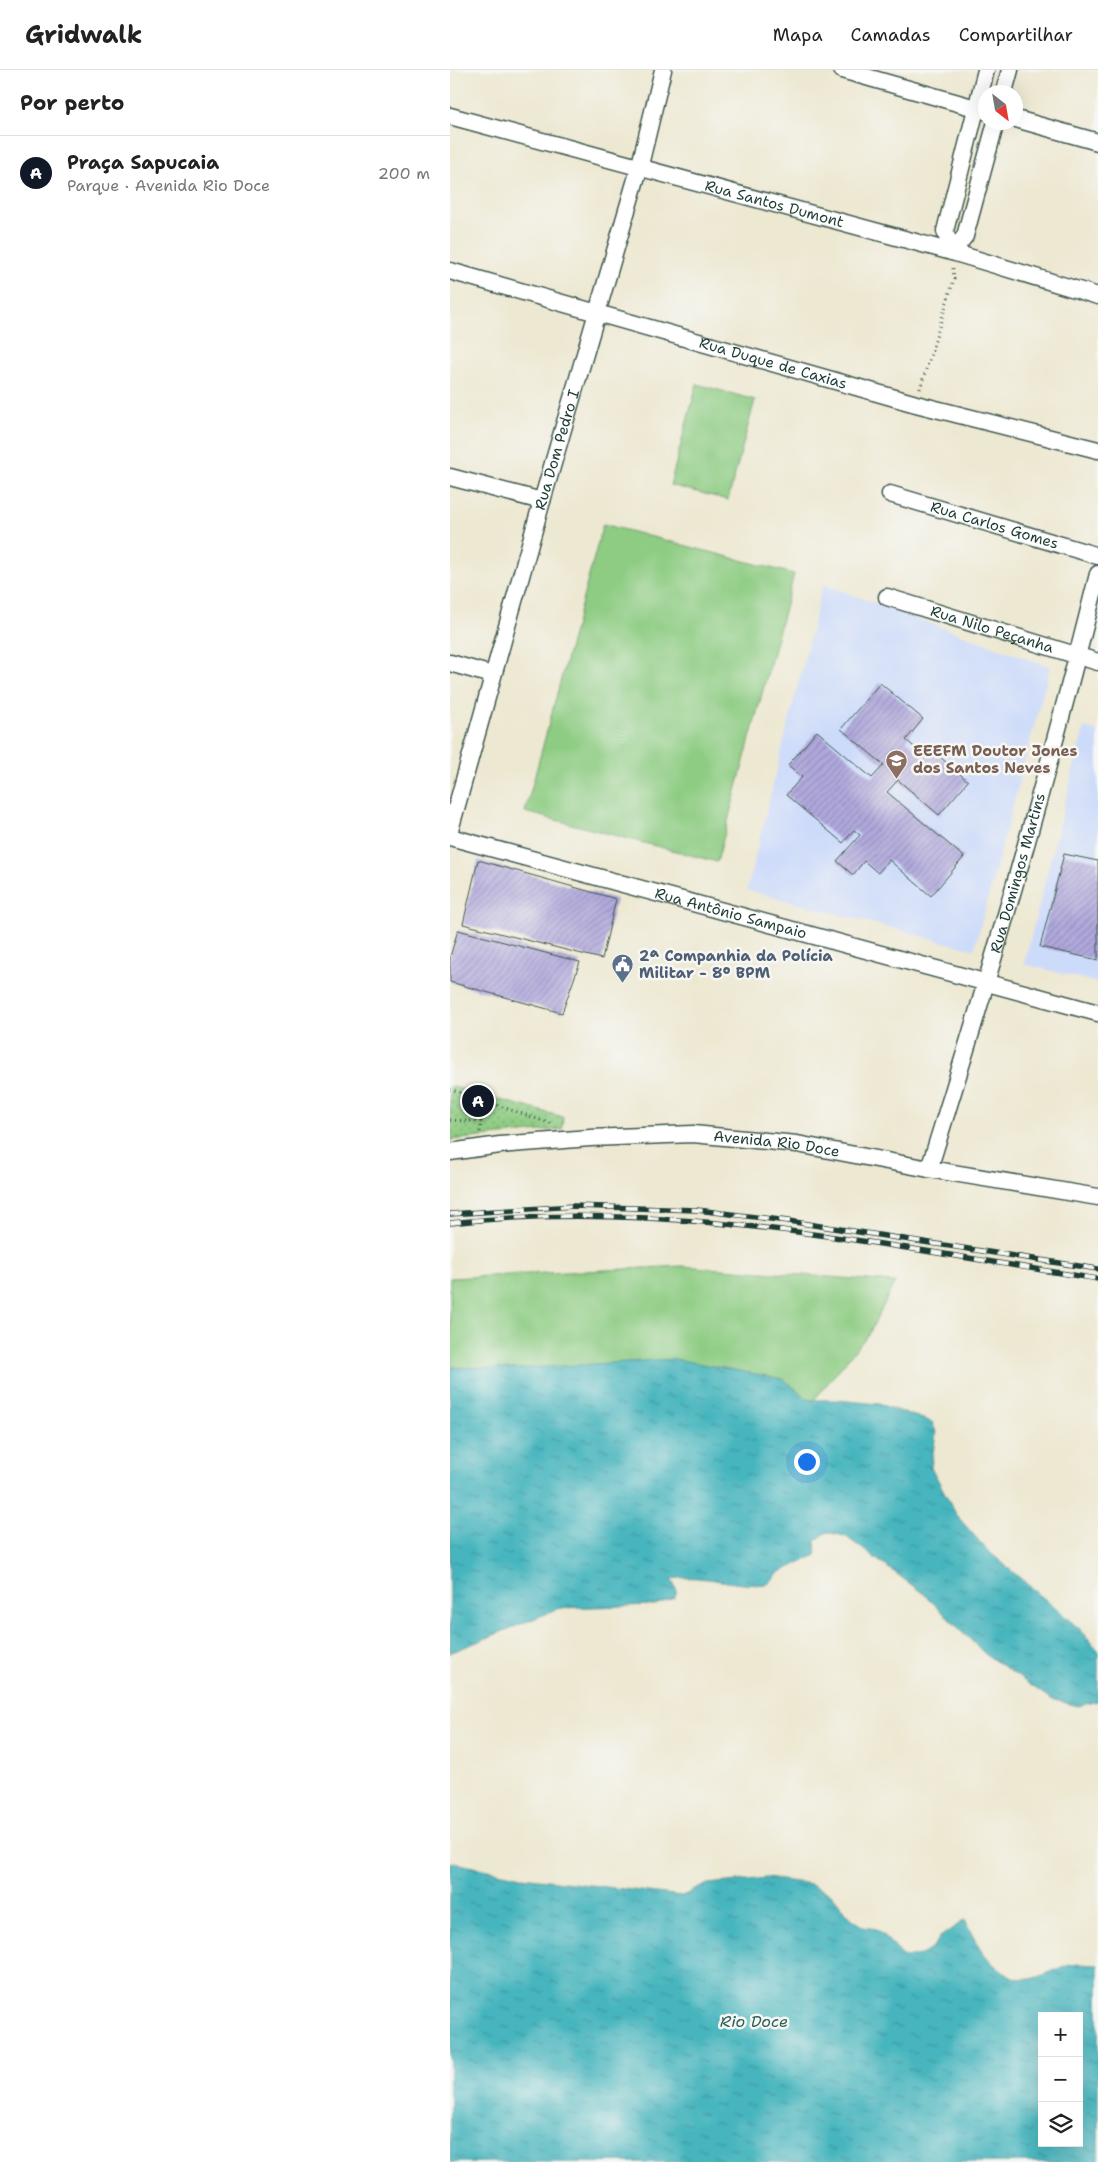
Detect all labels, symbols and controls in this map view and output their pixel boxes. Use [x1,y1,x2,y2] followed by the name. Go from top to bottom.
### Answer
[25,19,142,51] text: Gridwalk
[773,23,823,47] text: Mapa
[851,23,931,47] text: Camadas
[959,23,1073,47] text: Compartilhar
[978,85,1023,130] north arrow
[20,89,124,117] text: Por perto
[67,150,219,175] text: Praça Sapucaia
[30,163,42,184] text: A
[378,163,430,184] text: 200 m
[67,175,270,196] text: Parque · Avenida Rio Doce
[703,175,846,232] street label: Rua Santos Dumont
[697,333,849,394] street label: Rua Duque de Caxias
[530,387,584,512] street label: Rua Dom Pedro I
[928,497,1061,554] street label: Rua Carlos Gomes
[928,601,1057,658] street label: Rua Nilo Peçanha
[913,741,1078,778] place label: EEEFM Doutor Jones dos Santos Neves
[885,748,909,779] school or university icon: EEEFM Doutor Jones dos Santos Neves
[985,791,1050,955] street label: Rua Domingos Martins
[653,883,809,943] street label: Rua Antônio Sampaio
[639,946,834,983] place label: 2ª Companhia da Polícia Militar - 8º BPM
[611,953,635,984] public building icon: 2ª Companhia da Polícia Militar - 8º BPM
[462,1082,494,1120] pin: A
[713,1126,841,1162] street label: Avenida Rio Doce
[794,1449,820,1475] your location
[720,2011,788,2032] water label: Rio Doce
[1038,2012,1083,2147] map controls
[1038,2012,1083,2057] button: +
[1038,2057,1083,2102] button: −
[1038,2102,1083,2147] button: layers

